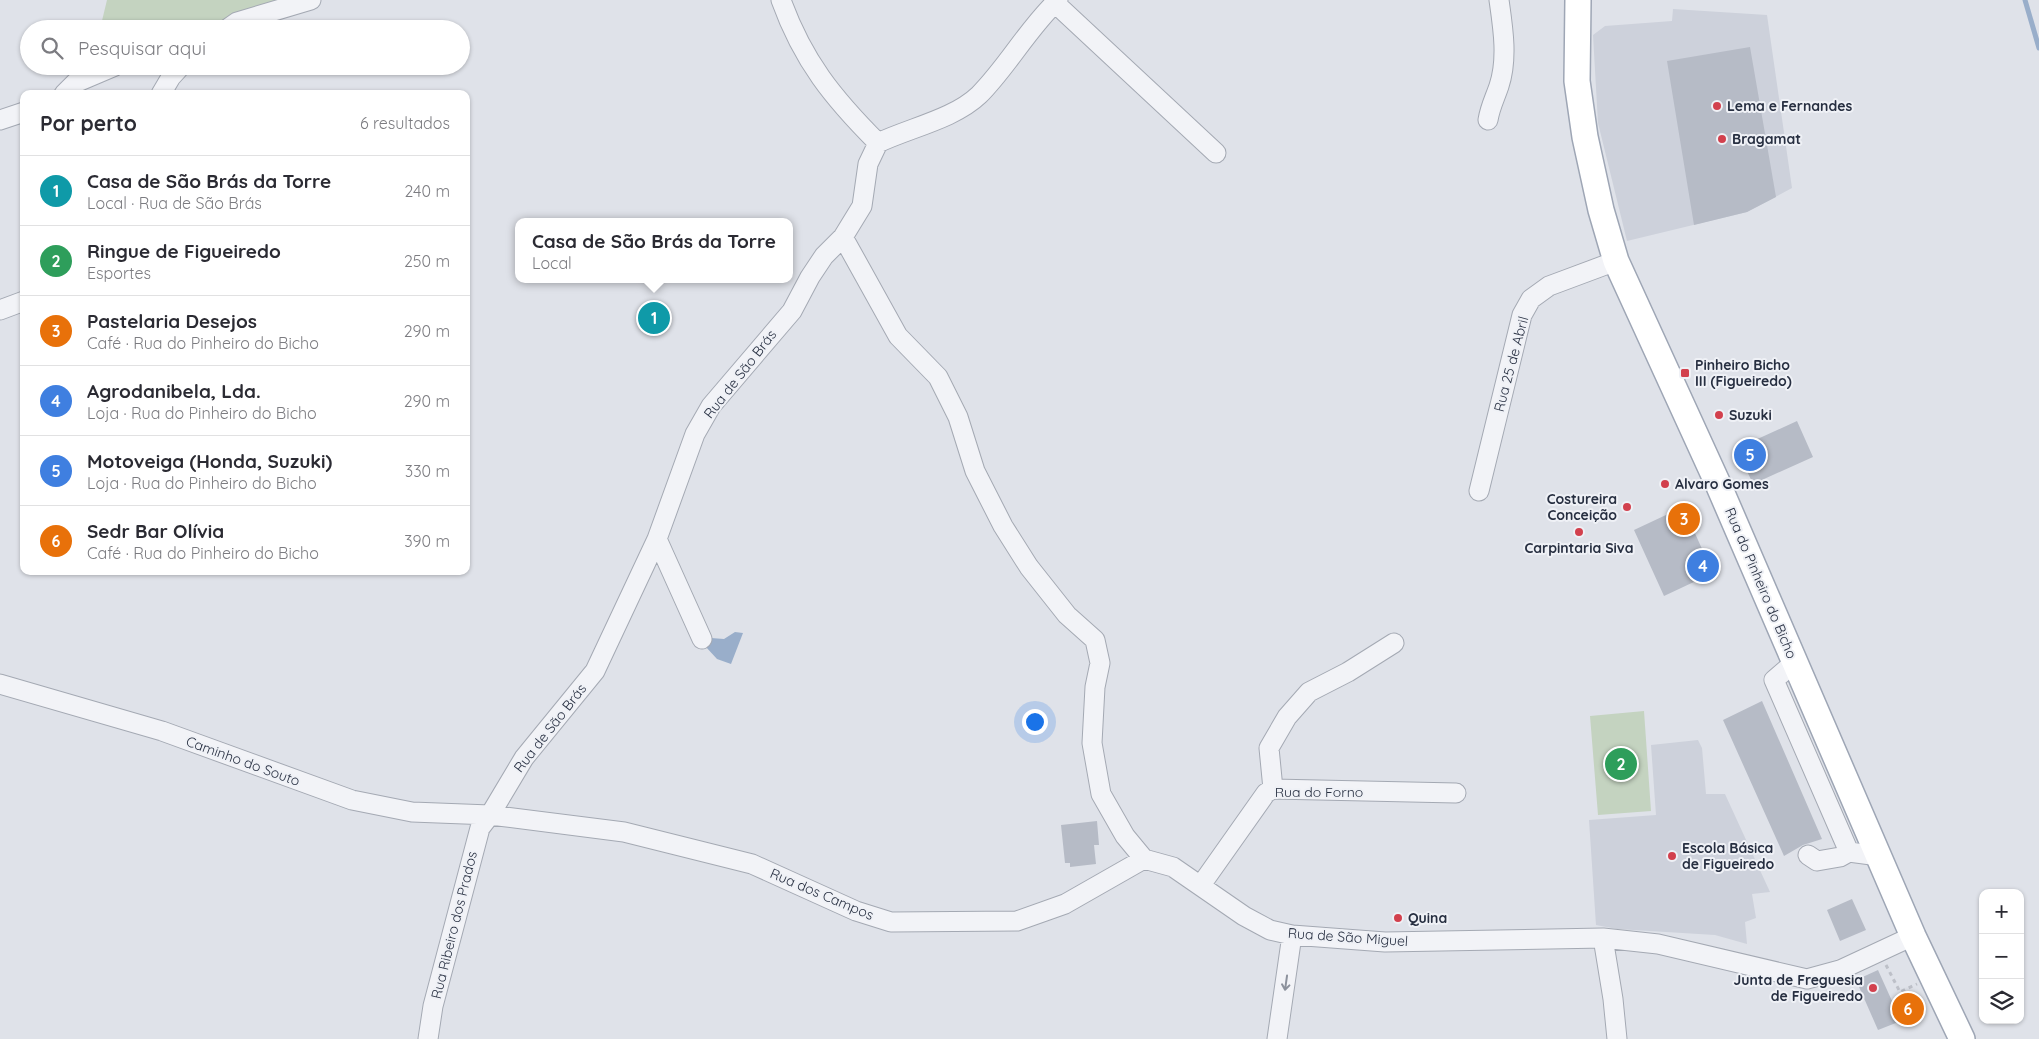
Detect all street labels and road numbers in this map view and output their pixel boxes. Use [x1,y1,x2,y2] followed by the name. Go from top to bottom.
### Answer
[1490,314,1532,414] street label: Rua 25 de Abril
[700,326,780,422] street label: Rua de São Brás
[1721,505,1801,661] street label: Rua do Pinheiro do Bicho
[510,680,590,776] street label: Rua de São Brás
[184,732,302,790] street label: Caminho do Souto
[1275,783,1363,801] street label: Rua do Forno
[427,849,481,1001] street label: Rua Ribeiro dos Prados
[768,864,876,924] street label: Rua dos Campos
[1287,924,1409,950] street label: Rua de São Miguel

